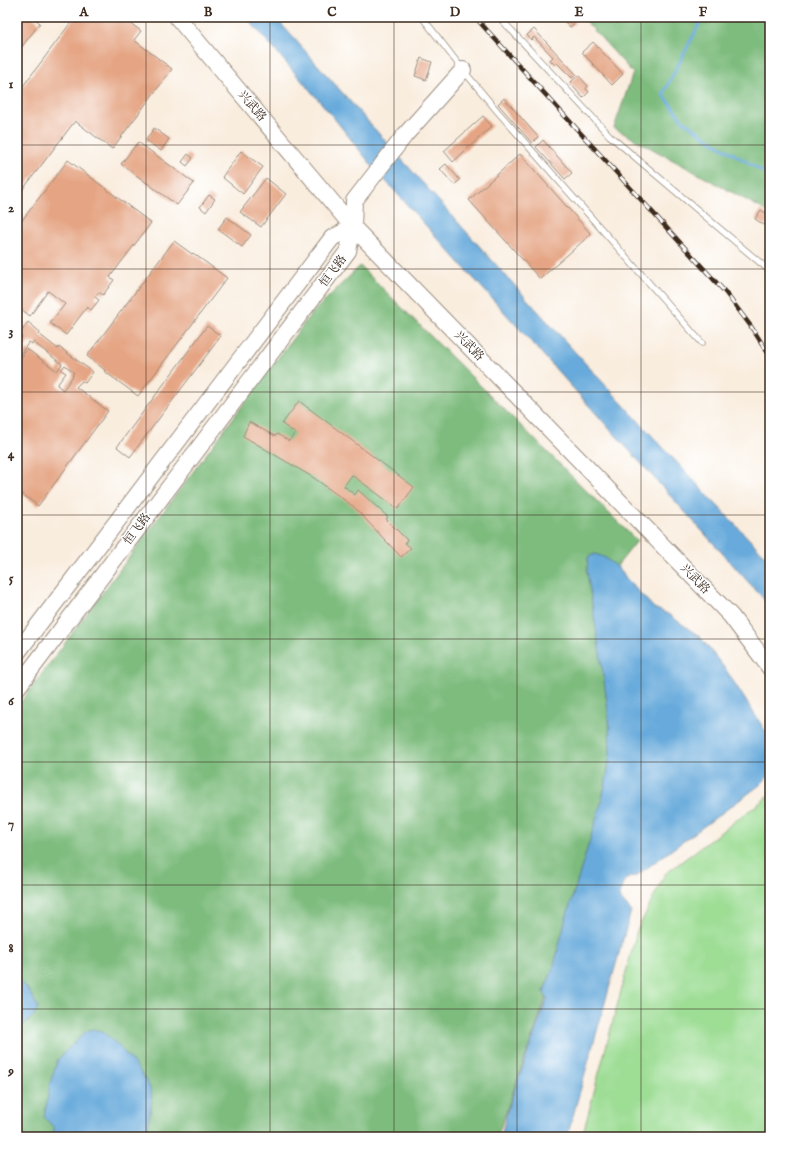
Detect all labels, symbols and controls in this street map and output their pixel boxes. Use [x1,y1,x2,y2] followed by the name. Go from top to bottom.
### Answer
[79,4,90,21] text: A
[204,4,213,21] text: B
[327,4,337,21] text: C
[450,4,461,21] text: D
[574,4,584,21] text: E
[699,4,708,21] text: F
[9,76,14,93] text: 1
[235,87,269,125] street label: 兴武路
[8,200,14,217] text: 2
[316,252,350,290] street label: 恒飞路
[9,323,14,340] text: 3
[451,328,487,364] street label: 兴武路
[8,446,15,463] text: 4
[120,510,154,548] street label: 恒飞路
[677,561,713,597] street label: 兴武路
[9,570,14,587] text: 5
[8,693,14,710] text: 6
[8,816,14,833] text: 7
[8,940,14,957] text: 8
[7,1063,14,1080] text: 9

